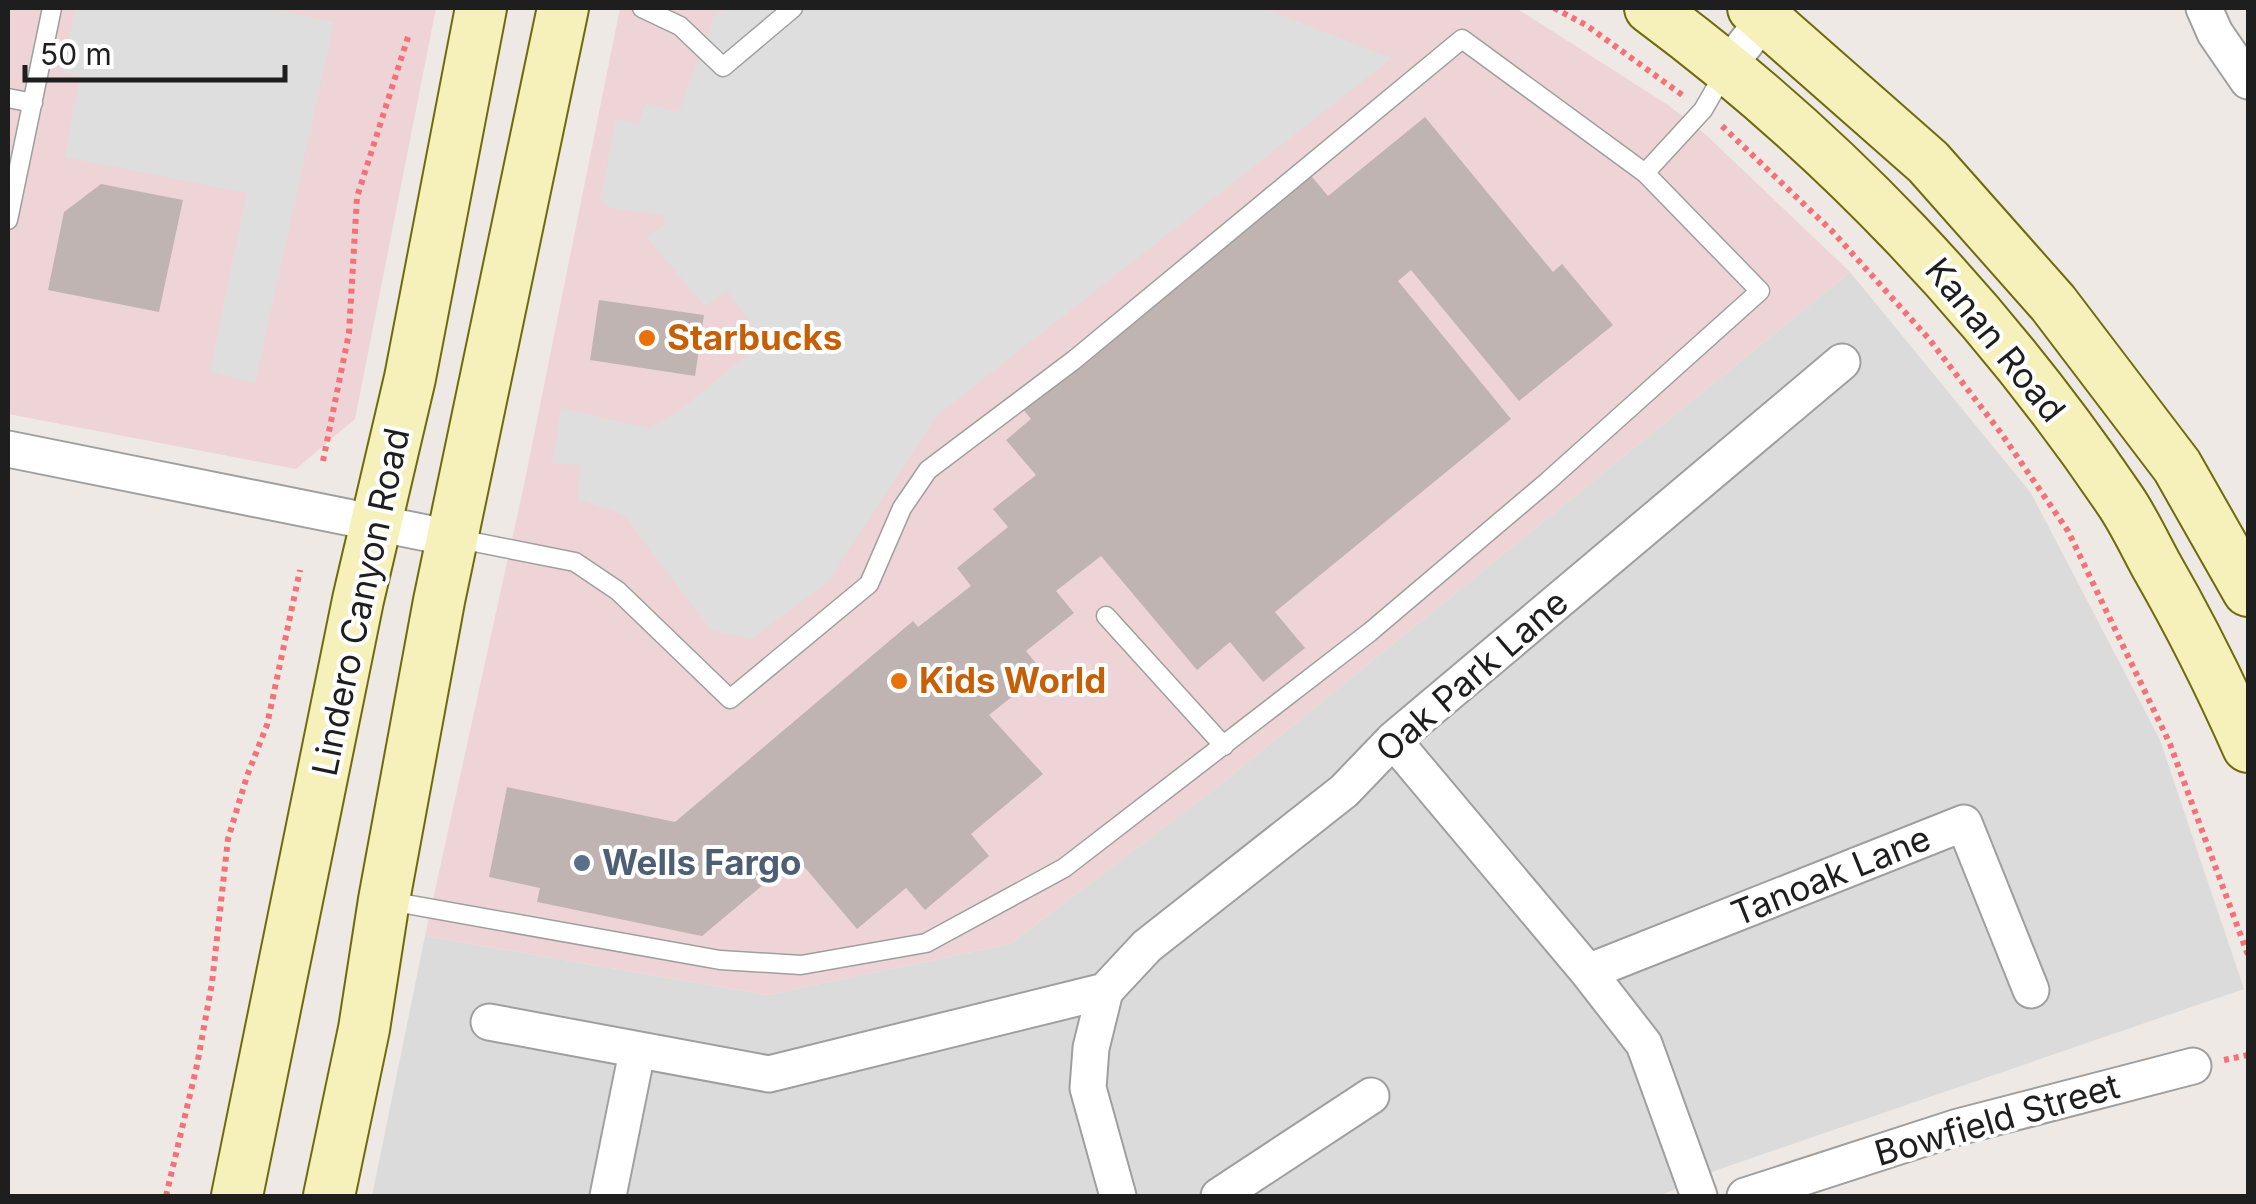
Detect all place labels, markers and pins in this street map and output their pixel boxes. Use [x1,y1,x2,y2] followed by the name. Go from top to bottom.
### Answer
[667,316,842,358] place label: Starbucks
[636,327,658,349] marker: Starbucks
[919,659,1106,701] place label: Kids World
[888,670,910,692] marker: Kids World
[602,841,802,883] place label: Wells Fargo
[571,852,593,874] marker: Wells Fargo

